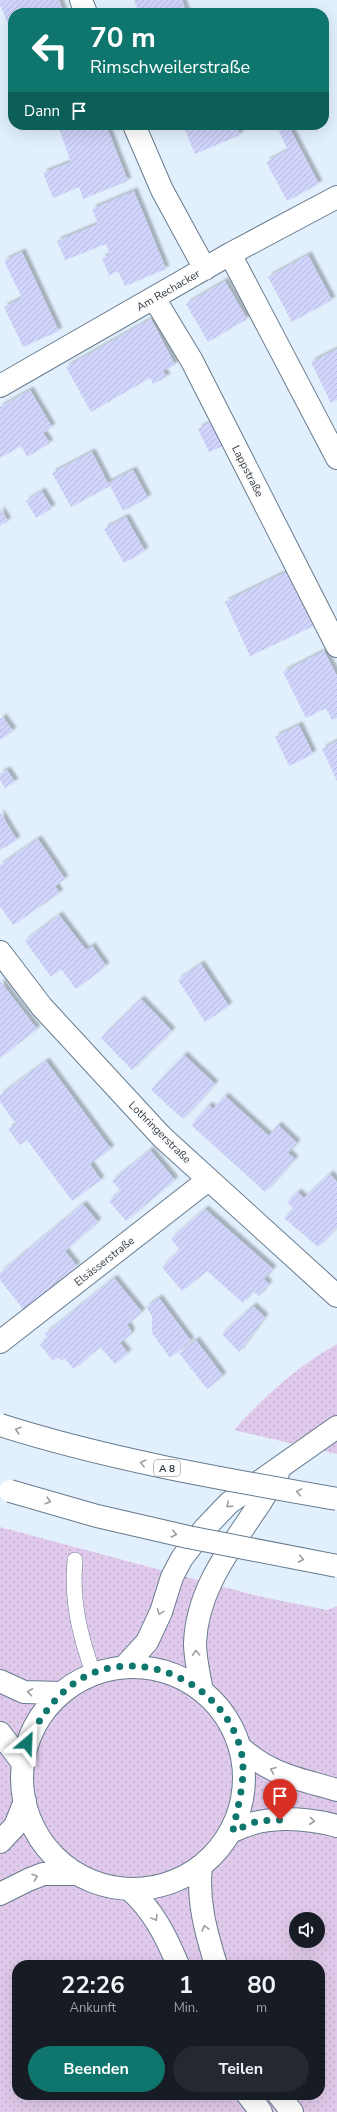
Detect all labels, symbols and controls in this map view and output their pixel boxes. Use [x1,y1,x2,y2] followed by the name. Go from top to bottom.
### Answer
[90,19,156,57] text: 70 m
[24,24,76,76] icon: left
[90,55,250,79] text: Rimschweilerstraße
[68,100,90,122] icon: arrive
[24,101,60,121] text: Dann
[134,266,203,315] street label: Am Rechacker
[228,443,267,500] street label: Lappstraße
[125,1098,194,1167] street label: Lothringerstraße
[71,1233,138,1290] street label: Elsässerstraße
[14,1426,21,1435] one-way arrow
[140,1459,147,1467] one-way arrow
[154,1460,180,1476] road number: A 8
[295,1488,302,1497] one-way arrow
[44,1497,51,1505] one-way arrow
[226,1500,233,1507] one-way arrow
[170,1529,177,1537] one-way arrow
[298,1554,304,1562] one-way arrow
[157,1609,165,1616] one-way arrow
[191,1650,200,1656] one-way arrow
[27,1688,33,1697] one-way arrow
[6,1722,48,1764] position arrow
[270,1767,277,1775] one-way arrow
[263,1779,297,1820] pin
[269,1785,291,1807] icon: arrive
[309,1817,315,1826] one-way arrow
[31,1873,38,1882] one-way arrow
[289,1912,325,1948] map controls
[289,1912,325,1948] button: sound
[150,1914,157,1921] one-way arrow
[201,1924,210,1931] one-way arrow
[61,1969,125,2001] text: 22:26
[179,1969,193,2001] text: 1
[247,1969,276,2001] text: 80
[70,1999,116,2017] text: Ankunft
[174,1999,198,2017] text: Min.
[256,1999,267,2017] text: m
[28,2046,165,2092] button: Beenden
[173,2046,309,2092] button: Teilen

